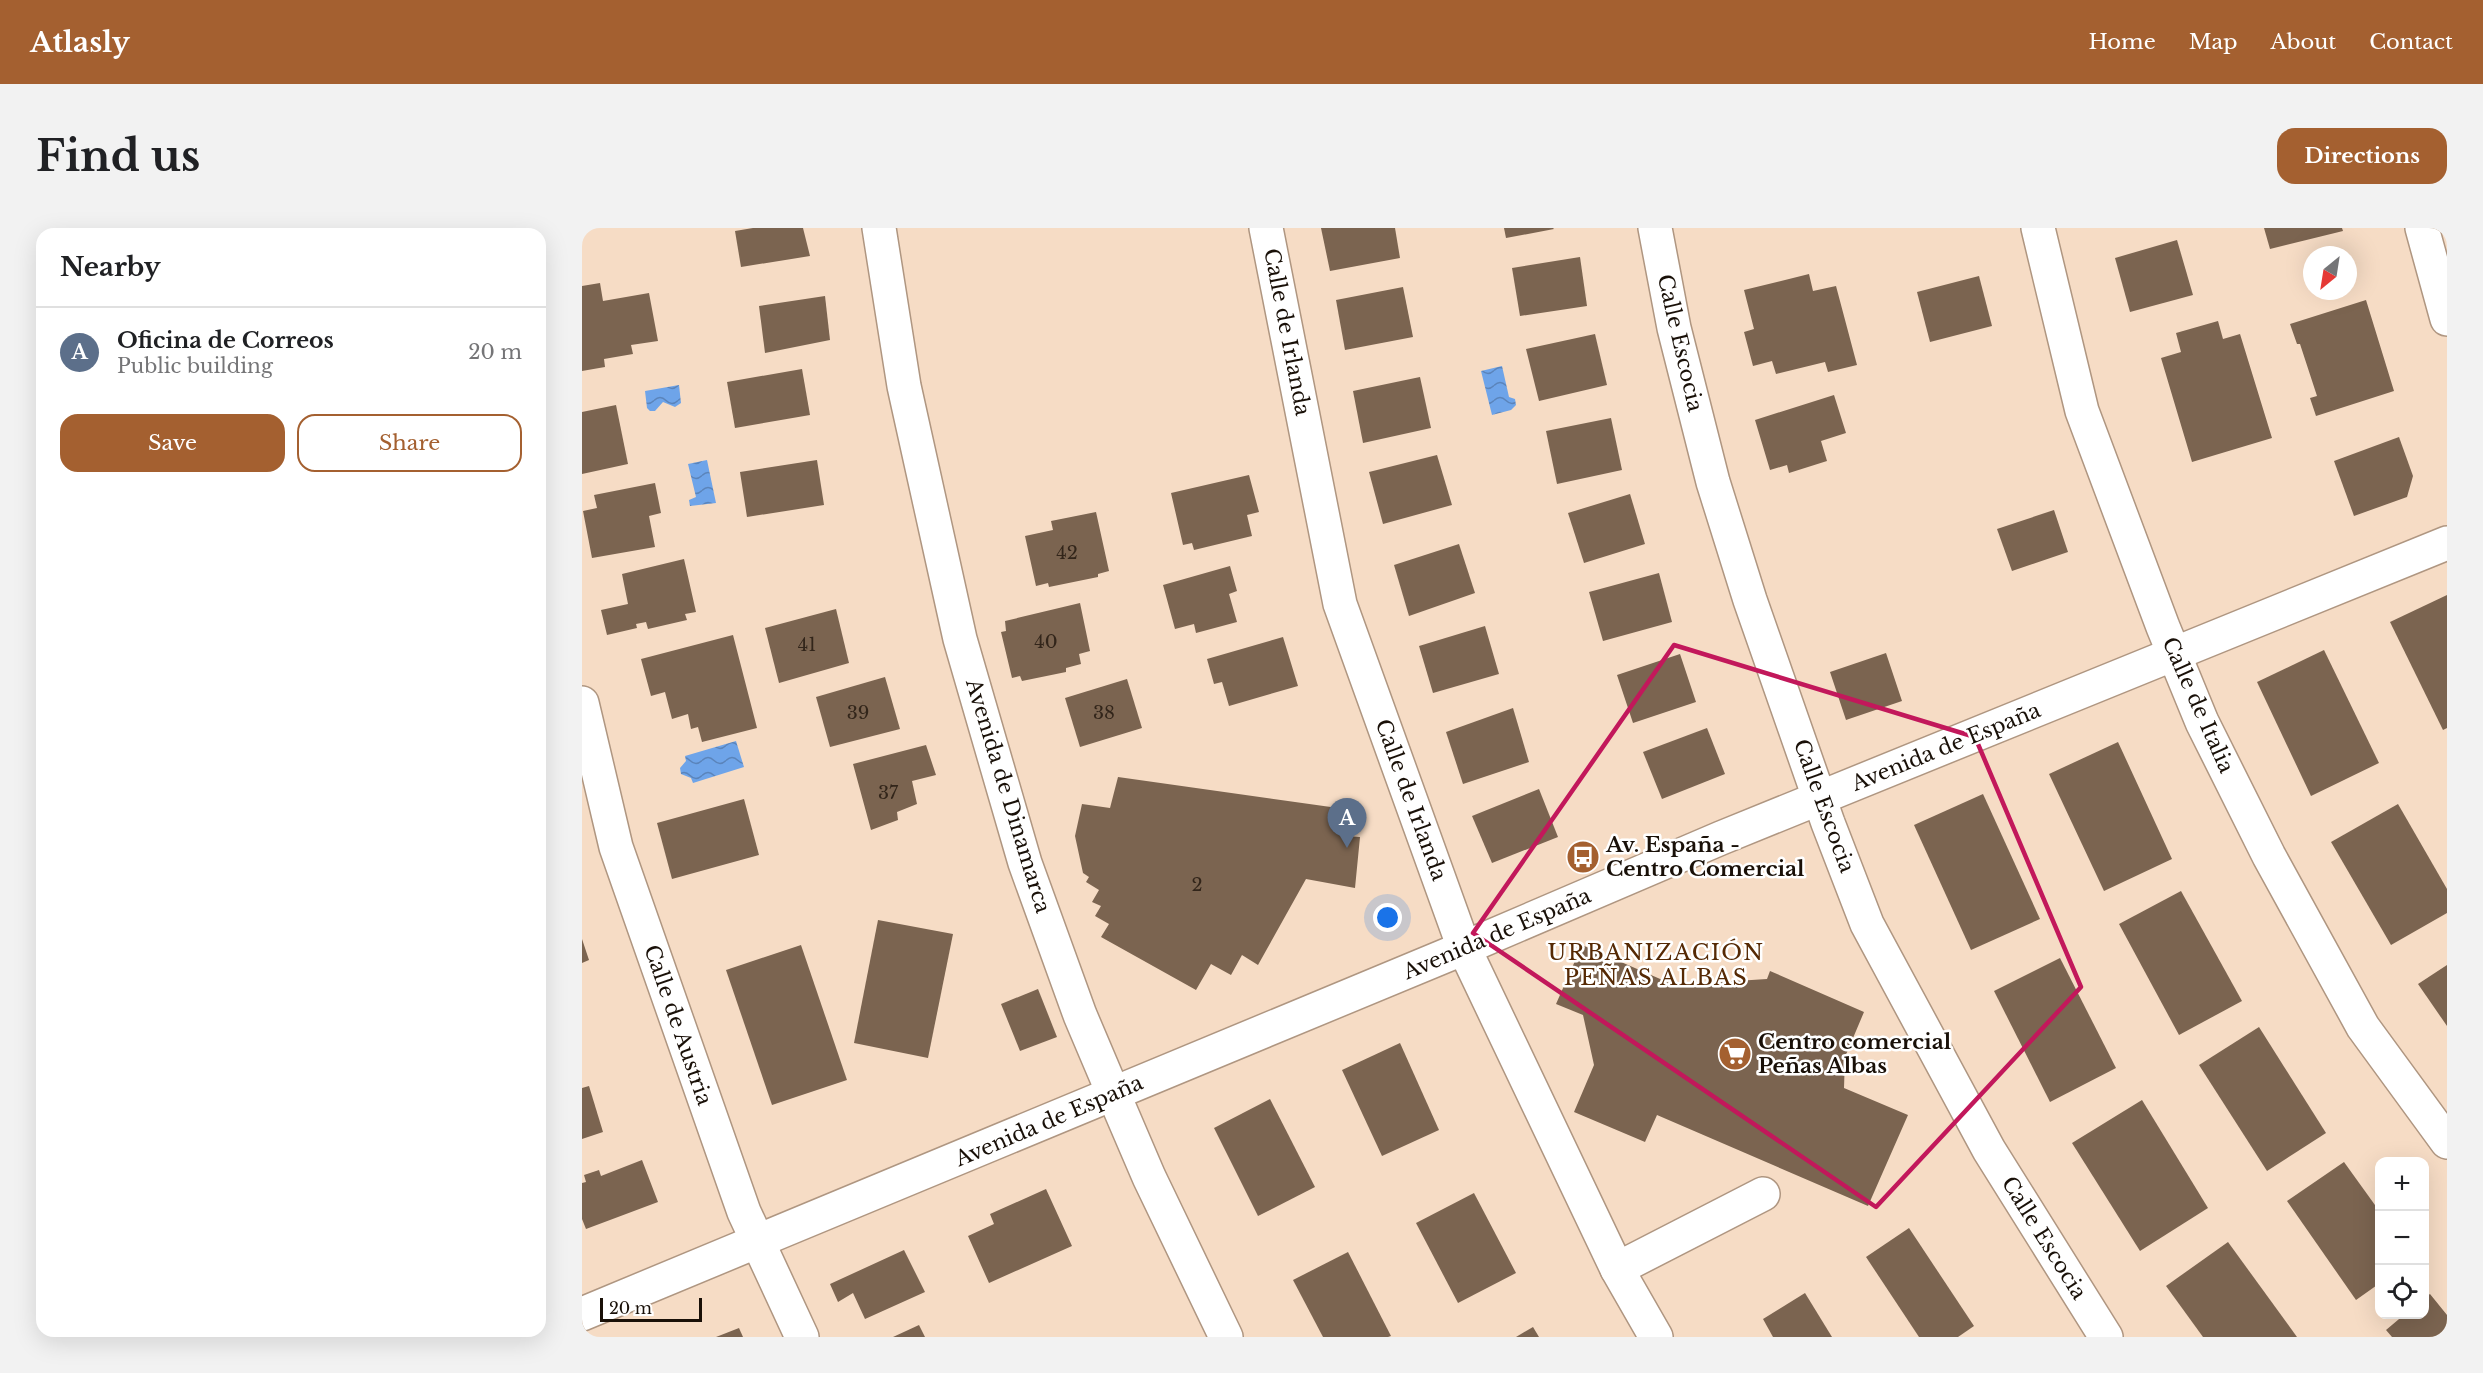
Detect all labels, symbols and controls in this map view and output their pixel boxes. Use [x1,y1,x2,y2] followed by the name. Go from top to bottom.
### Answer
[30,25,130,60] text: Atlasly
[2089,29,2156,55] text: Home
[2189,29,2237,55] text: Map
[2270,29,2336,55] text: About
[2369,29,2453,55] text: Contact
[2277,128,2447,184] button: Directions
[36,130,200,182] text: Find us
[1258,246,1316,418] street label: Calle de Irlanda
[2303,246,2357,300] north arrow
[60,251,161,283] text: Nearby
[1652,272,1708,414] street label: Calle Escocia
[117,327,334,354] text: Oficina de Correos
[71,340,88,364] text: A
[468,340,522,364] text: 20 m
[117,354,273,378] text: Public building
[60,414,285,472] button: Save
[297,414,522,472] button: Share
[1056,542,1078,564] house number: 42
[1034,631,1058,653] house number: 40
[2156,633,2240,777] street label: Calle de Italia
[798,634,816,656] house number: 41
[960,675,1056,917] street label: Avenida de Dinamarca
[1847,697,2045,797] street label: Avenida de España
[847,702,869,724] house number: 39
[1093,702,1115,724] house number: 38
[1370,716,1452,885] street label: Calle de Irlanda
[1788,736,1860,877] street label: Calle Escocia
[878,782,899,804] house number: 37
[1328,798,1366,848] pin: A
[1605,832,1805,882] place label: Av. España - Centro Comercial
[1565,839,1601,875] bus stop icon: Av. España - Centro Comercial
[1191,874,1203,896] house number: 2
[1398,882,1595,986] street label: Avenida de España
[1373,903,1402,932] your location
[1547,938,1765,991] district label: URBANIZACIÓN PEÑAS ALBAS
[638,941,718,1109] street label: Calle de Austria
[1758,1029,1952,1079] place label: Centro comercial Peñas Albas
[1717,1036,1753,1072] supermarket icon: Centro comercial Peñas Albas
[950,1069,1147,1173] street label: Avenida de España
[2375,1157,2429,1319] map controls
[2375,1157,2429,1211] button: +
[1996,1172,2092,1305] street label: Calle Escocia
[2375,1211,2429,1265] button: −
[2375,1265,2429,1319] button: locate
[600,1295,702,1322] scale bar
[609,1298,652,1318] text: 20 m

